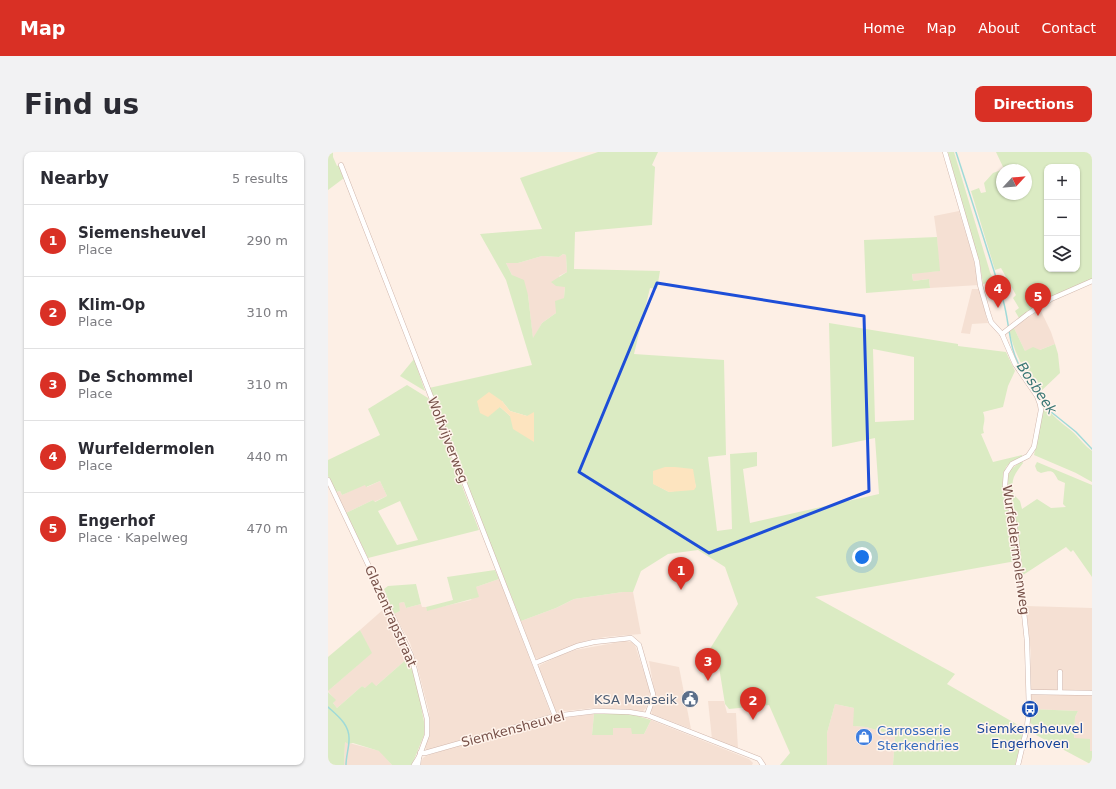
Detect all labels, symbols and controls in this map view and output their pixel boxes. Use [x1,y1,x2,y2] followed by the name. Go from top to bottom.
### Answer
[20,17,65,39] text: Map
[863,20,905,36] text: Home
[927,20,956,36] text: Map
[978,20,1020,36] text: About
[1042,20,1096,36] text: Contact
[975,86,1092,122] button: Directions
[24,88,139,121] text: Find us
[996,164,1032,200] north arrow
[1044,164,1080,272] map controls
[1044,164,1080,200] button: +
[40,168,109,188] text: Nearby
[232,171,288,186] text: 5 results
[1044,200,1080,236] button: −
[78,224,206,242] text: Siemensheuvel
[48,233,58,248] text: 1
[246,233,288,248] text: 290 m
[1044,236,1080,272] button: layers
[78,242,113,257] text: Place
[985,275,1011,308] pin: 4
[1025,283,1051,316] pin: 5
[78,296,145,314] text: Klim-Op
[48,305,58,320] text: 2
[246,305,288,320] text: 310 m
[78,314,113,329] text: Place
[1014,359,1061,418] water label: Bosbeek
[78,368,193,386] text: De Schommel
[48,377,58,392] text: 3
[246,377,288,392] text: 310 m
[78,386,113,401] text: Place
[425,395,471,485] street label: Wolfvijverweg
[78,440,215,458] text: Wurfeldermolen
[48,449,58,464] text: 4
[246,449,288,464] text: 440 m
[78,458,113,473] text: Place
[999,484,1033,616] street label: Wurfeldermolenweg
[78,512,155,530] text: Engerhof
[48,521,58,536] text: 5
[246,521,288,536] text: 470 m
[78,530,188,545] text: Place · Kapelweg
[852,547,872,567] your location
[668,557,694,590] pin: 1
[362,563,420,669] street label: Glazentrapstraat
[695,648,721,681] pin: 3
[740,687,766,720] pin: 2
[680,689,700,709] public building icon: KSA Maaseik
[594,692,677,707] place label: KSA Maaseik
[1020,699,1040,719] bus stop icon: Siemkensheuvel Engerhoven
[460,708,566,750] street label: Siemkensheuvel
[977,721,1083,751] place label: Siemkensheuvel Engerhoven
[877,723,959,753] place label: Carrosserie Sterkendries
[854,727,874,747] shop icon: Carrosserie Sterkendries

